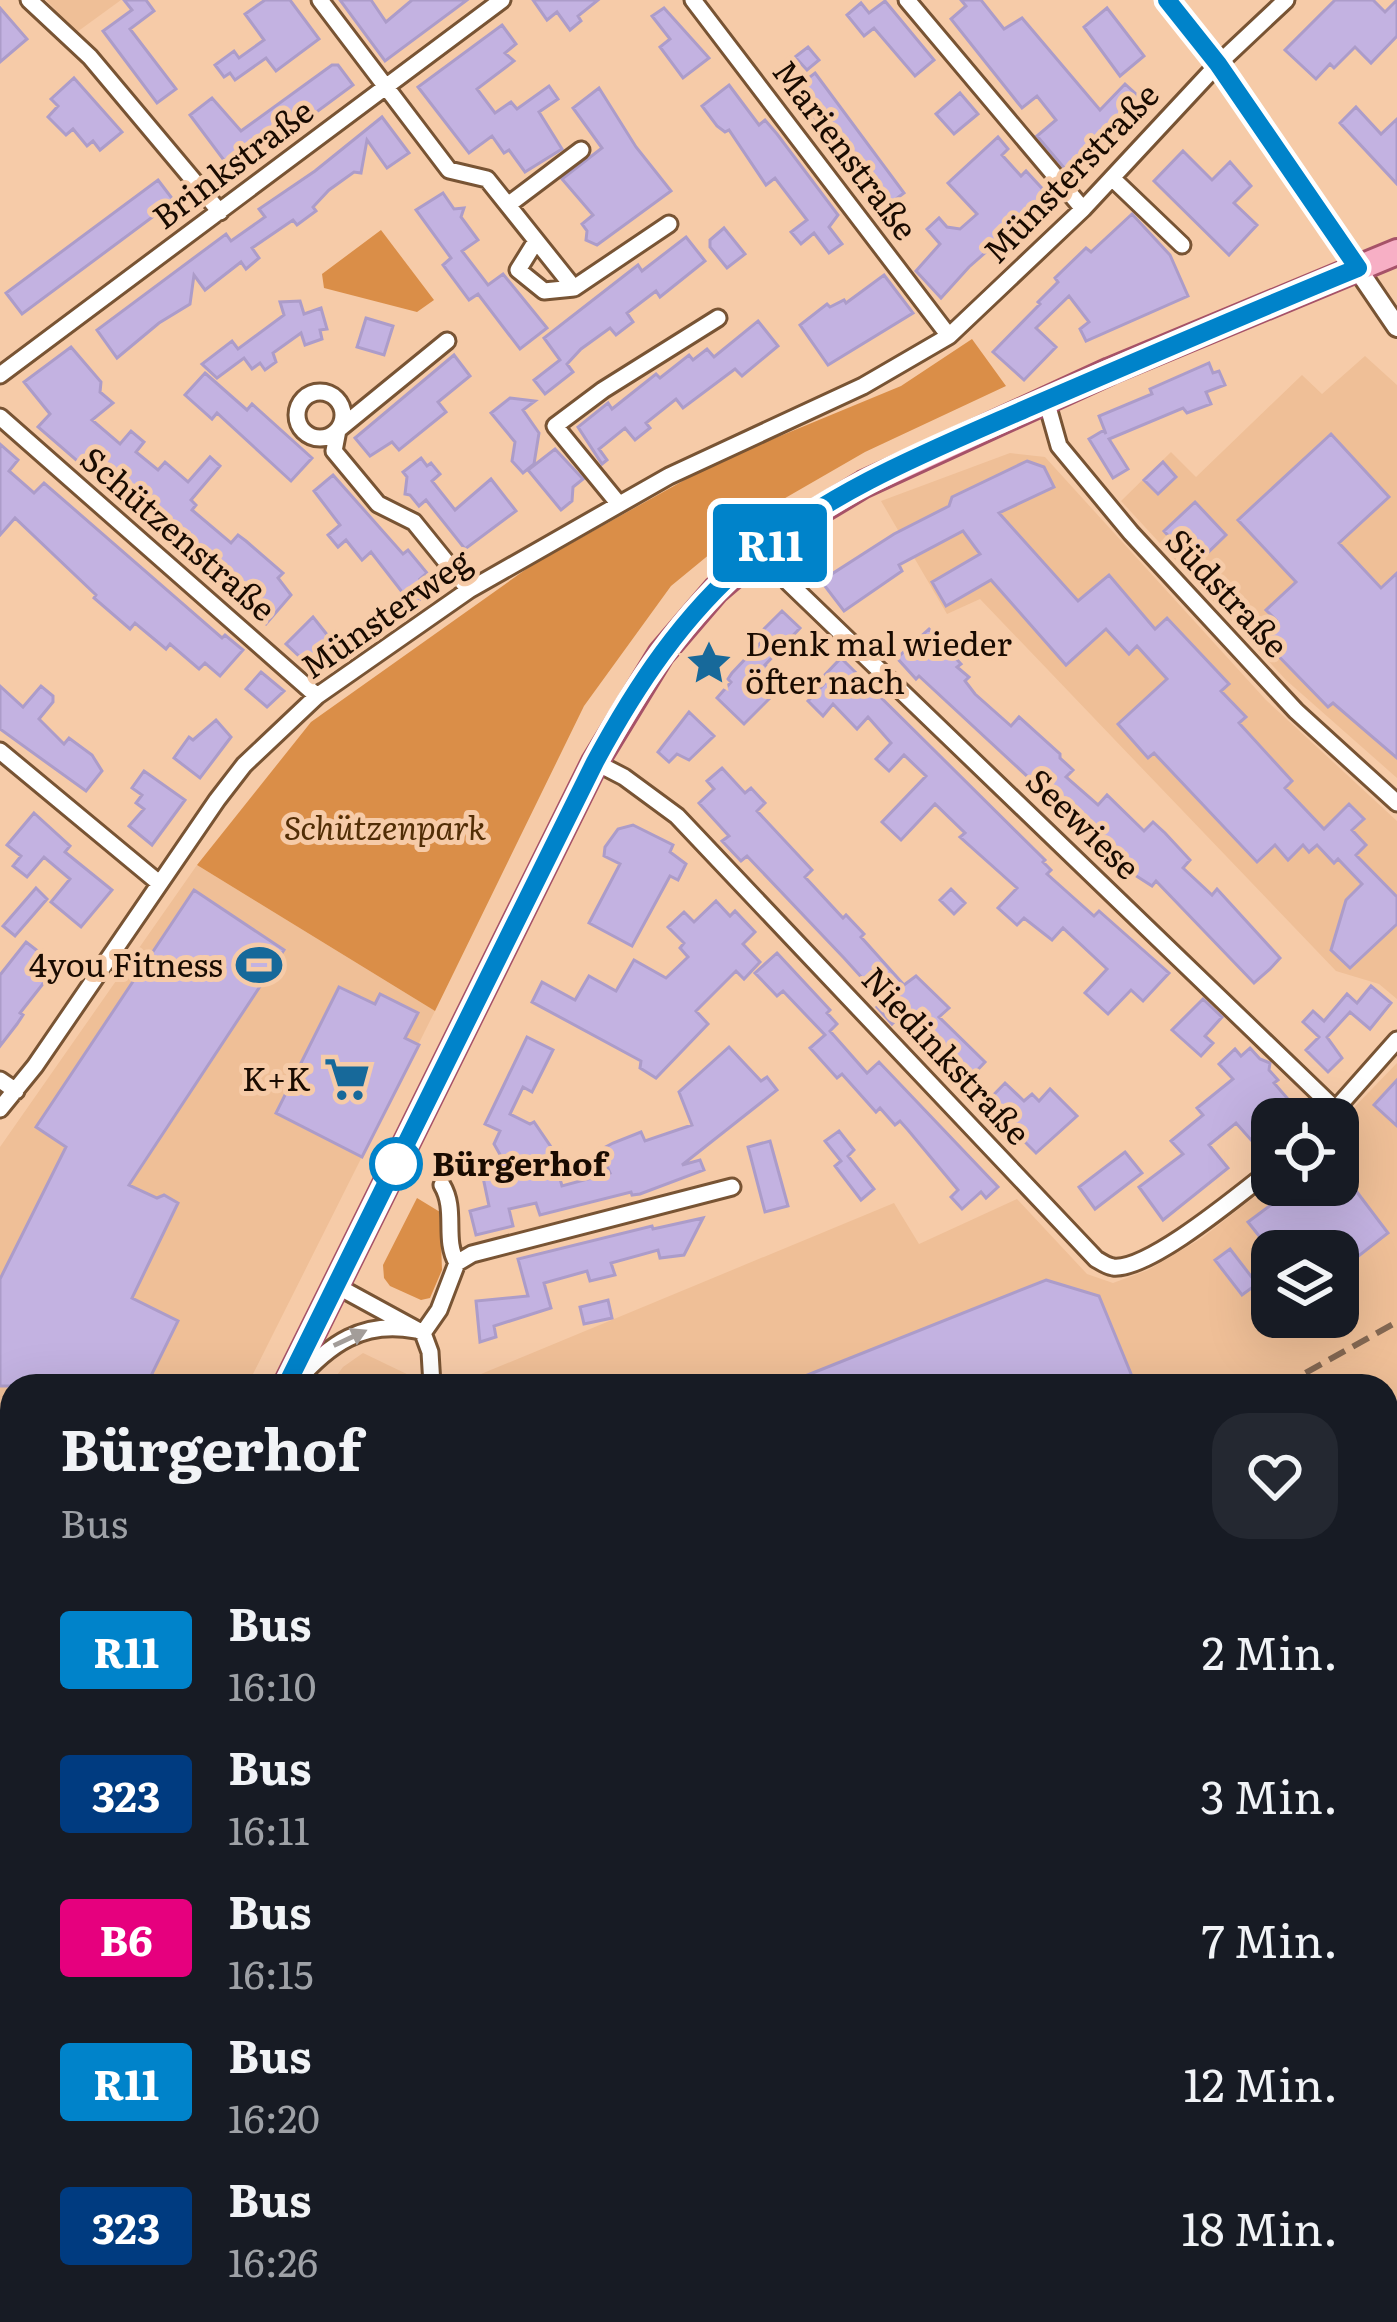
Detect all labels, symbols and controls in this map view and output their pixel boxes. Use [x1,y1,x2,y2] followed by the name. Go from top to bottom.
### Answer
[763,48,931,249] street label: Marienstraße
[970,70,1168,273] street label: Münsterstraße
[141,85,322,239] street label: Brinkstraße
[71,433,288,631] street label: Schützenstraße
[701,504,839,582] line badge: R11
[737,512,803,574] text: R11
[1156,516,1302,667] street label: Südstraße
[289,535,480,689] street label: Münsterweg
[745,617,1012,704] place label: Denk mal wieder öfter nach
[684,638,734,688] place icon: Denk mal wieder öfter nach
[1017,755,1153,889] street label: Seewiese
[284,801,486,850] park label: Schützenpark
[29,938,223,987] place label: 4you Fitness
[234,940,284,990] sports icon: 4you Fitness
[852,954,1043,1154] street label: Niedinkstraße
[242,1052,311,1101] place label: K+K
[322,1054,372,1104] supermarket icon: K+K
[1251,1098,1359,1338] map controls
[1251,1098,1359,1206] button: locate
[432,1137,610,1186] place label: Bürgerhof
[371,1139,421,1189] marker: Bürgerhof
[1251,1230,1359,1338] button: layers
[333,1327,368,1347] one-way arrow
[60,1404,362,1489] text: Bürgerhof
[1212,1413,1338,1539] button: heart
[60,1492,128,1550] text: Bus
[228,1588,312,1655] text: Bus
[1202,1617,1338,1684] text: 2 Min.
[93,1619,159,1681] text: R11
[228,1655,316,1713] text: 16:10
[228,1732,312,1799] text: Bus
[1200,1761,1338,1828] text: 3 Min.
[92,1763,160,1825] text: 323
[228,1799,310,1857] text: 16:11
[228,1876,312,1943] text: Bus
[1202,1905,1338,1972] text: 7 Min.
[99,1907,153,1969] text: B6
[228,1943,314,2001] text: 16:15
[228,2020,312,2087] text: Bus
[1183,2049,1338,2116] text: 12 Min.
[93,2051,159,2113] text: R11
[228,2087,320,2145] text: 16:20
[228,2164,312,2231] text: Bus
[1181,2193,1338,2260] text: 18 Min.
[92,2195,160,2257] text: 323
[228,2231,318,2289] text: 16:26

